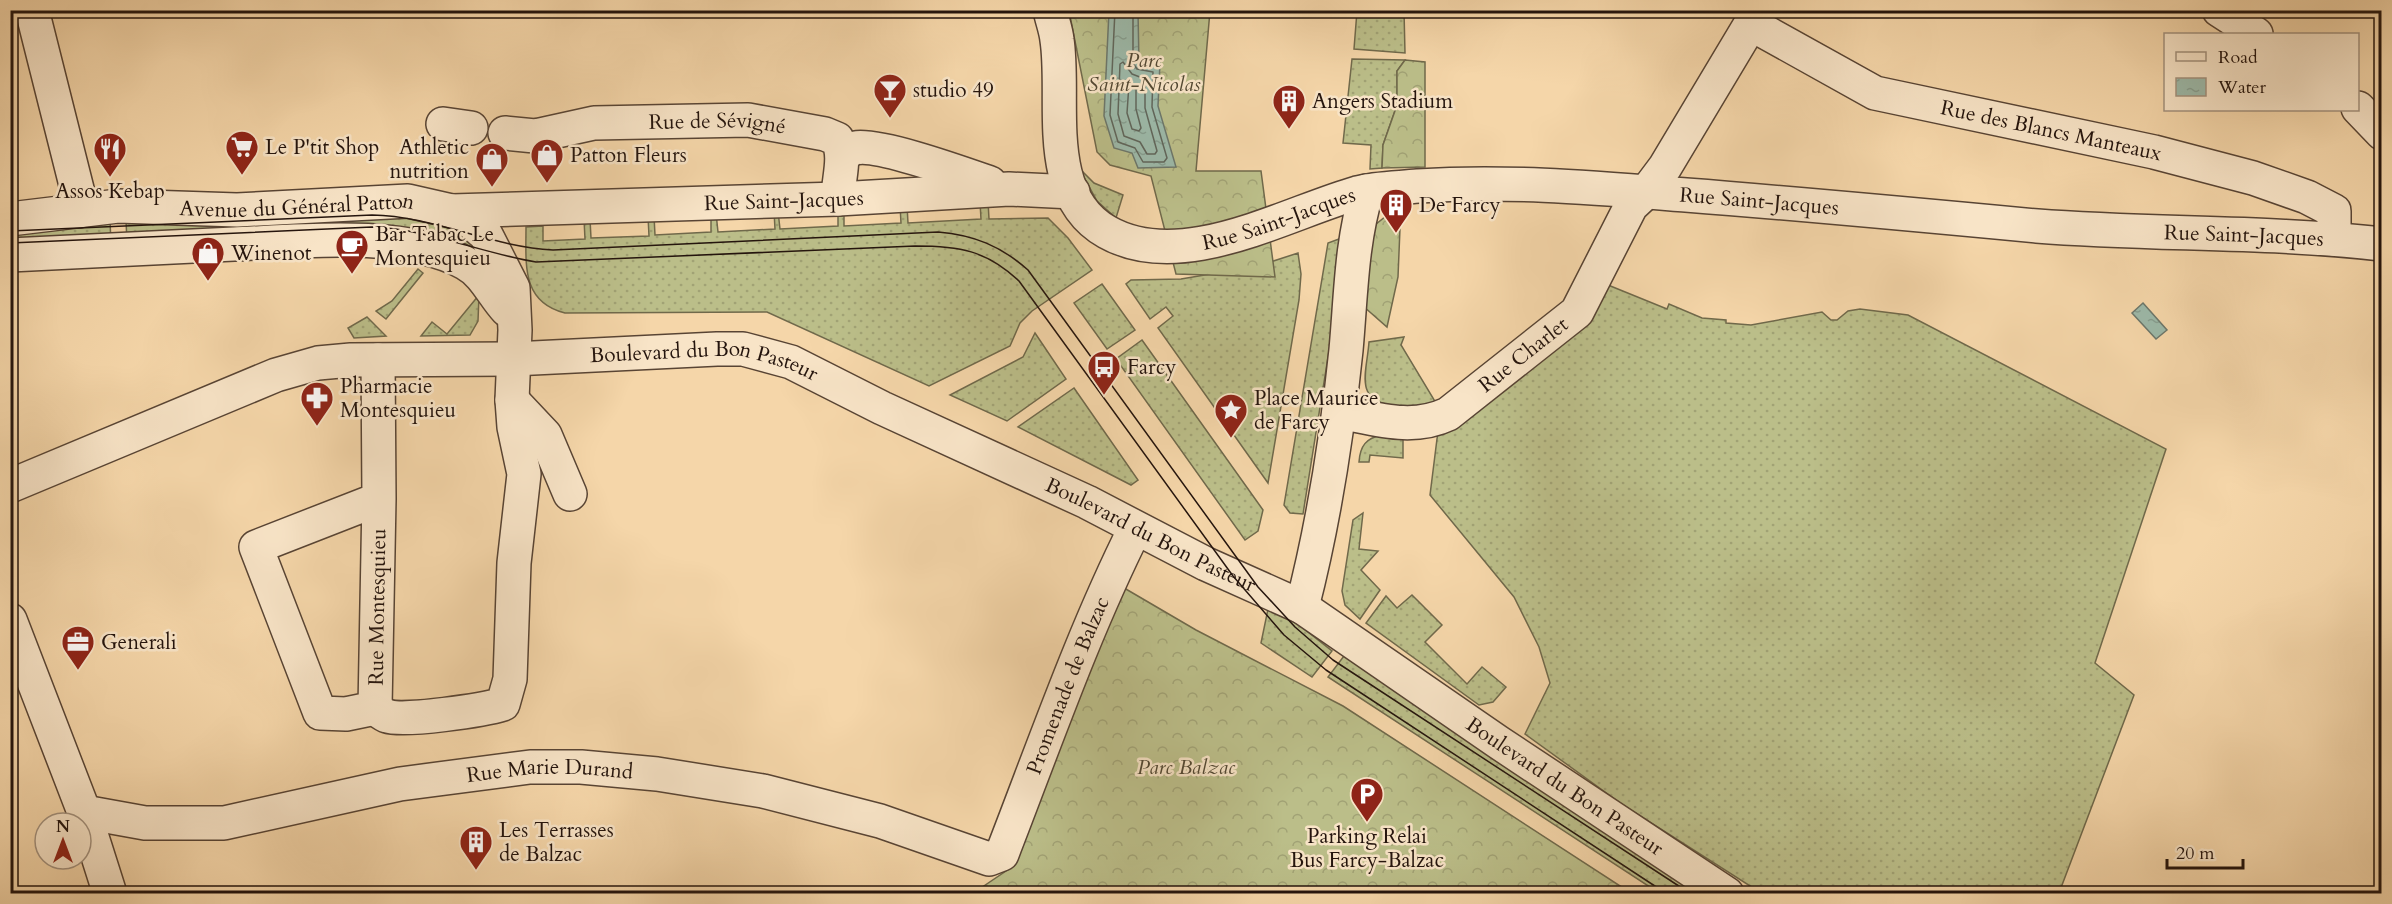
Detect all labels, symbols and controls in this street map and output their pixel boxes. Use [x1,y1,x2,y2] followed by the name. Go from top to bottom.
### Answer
[2164,33,2359,111] legend
[2218,45,2258,70] text: Road
[1087,46,1201,99] park label: Parc Saint-Nicolas
[872,72,908,119] bar icon: studio 49
[2217,75,2267,100] text: Water
[913,76,994,105] place label: studio 49
[1271,83,1307,130] building icon: Angers Stadium
[1312,87,1453,116] place label: Angers Stadium
[1938,93,2166,169] street label: Rue des Blancs Manteaux
[648,106,788,142] street label: Rue de Sévigné
[224,129,260,176] supermarket icon: Le P'tit Shop
[92,131,128,178] restaurant icon: Assos Kebap
[265,133,379,162] place label: Le P'tit Shop
[390,133,469,186] place label: Athletic nutrition
[529,137,565,184] shop icon: Patton Fleurs
[474,141,510,188] shop icon: Athletic nutrition
[570,141,687,170] place label: Patton Fleurs
[55,177,165,206] place label: Assos Kebap
[1200,180,1359,258] street label: Rue Saint-Jacques
[1678,181,1840,223] street label: Rue Saint-Jacques
[704,184,865,218] street label: Rue Saint-Jacques
[179,186,418,225] street label: Avenue du Général Patton
[1378,187,1414,234] building icon: De Farcy
[1419,191,1501,220] place label: De Farcy
[2164,218,2325,254] street label: Rue Saint-Jacques
[375,220,494,273] place label: Bar Tabac Le Montesquieu
[334,228,370,275] cafe icon: Bar Tabac Le Montesquieu
[190,235,226,282] shop icon: Winenot
[230,239,312,268] place label: Winenot
[1472,310,1575,400] street label: Rue Charlet
[589,335,823,389] street label: Boulevard du Bon Pasteur
[1086,349,1122,396] bus stop icon: Farcy
[1127,353,1176,382] place label: Farcy
[340,372,456,425] place label: Pharmacie Montesquieu
[299,380,335,427] pharmacy icon: Pharmacie Montesquieu
[1254,384,1379,437] place label: Place Maurice de Farcy
[1213,392,1249,439] place icon: Place Maurice de Farcy
[1040,471,1261,600] street label: Boulevard du Bon Pasteur
[362,528,393,686] street label: Rue Montesquieu
[1020,592,1117,779] street label: Promenade de Balzac
[60,624,96,671] office icon: Generali
[101,628,177,657] place label: Generali
[1460,710,1669,863] street label: Boulevard du Bon Pasteur
[465,753,634,790] street label: Rue Marie Durand
[1137,753,1235,782] park label: Parc Balzac
[1349,776,1385,823] parking icon: Parking Relai Bus Farcy-Balzac
[33,811,93,871] north arrow
[56,816,70,838] text: N
[499,816,614,869] place label: Les Terrasses de Balzac
[1290,822,1444,875] place label: Parking Relai Bus Farcy-Balzac
[458,824,494,871] building icon: Les Terrasses de Balzac
[2167,832,2244,870] scale bar
[2176,841,2215,866] text: 20 m

